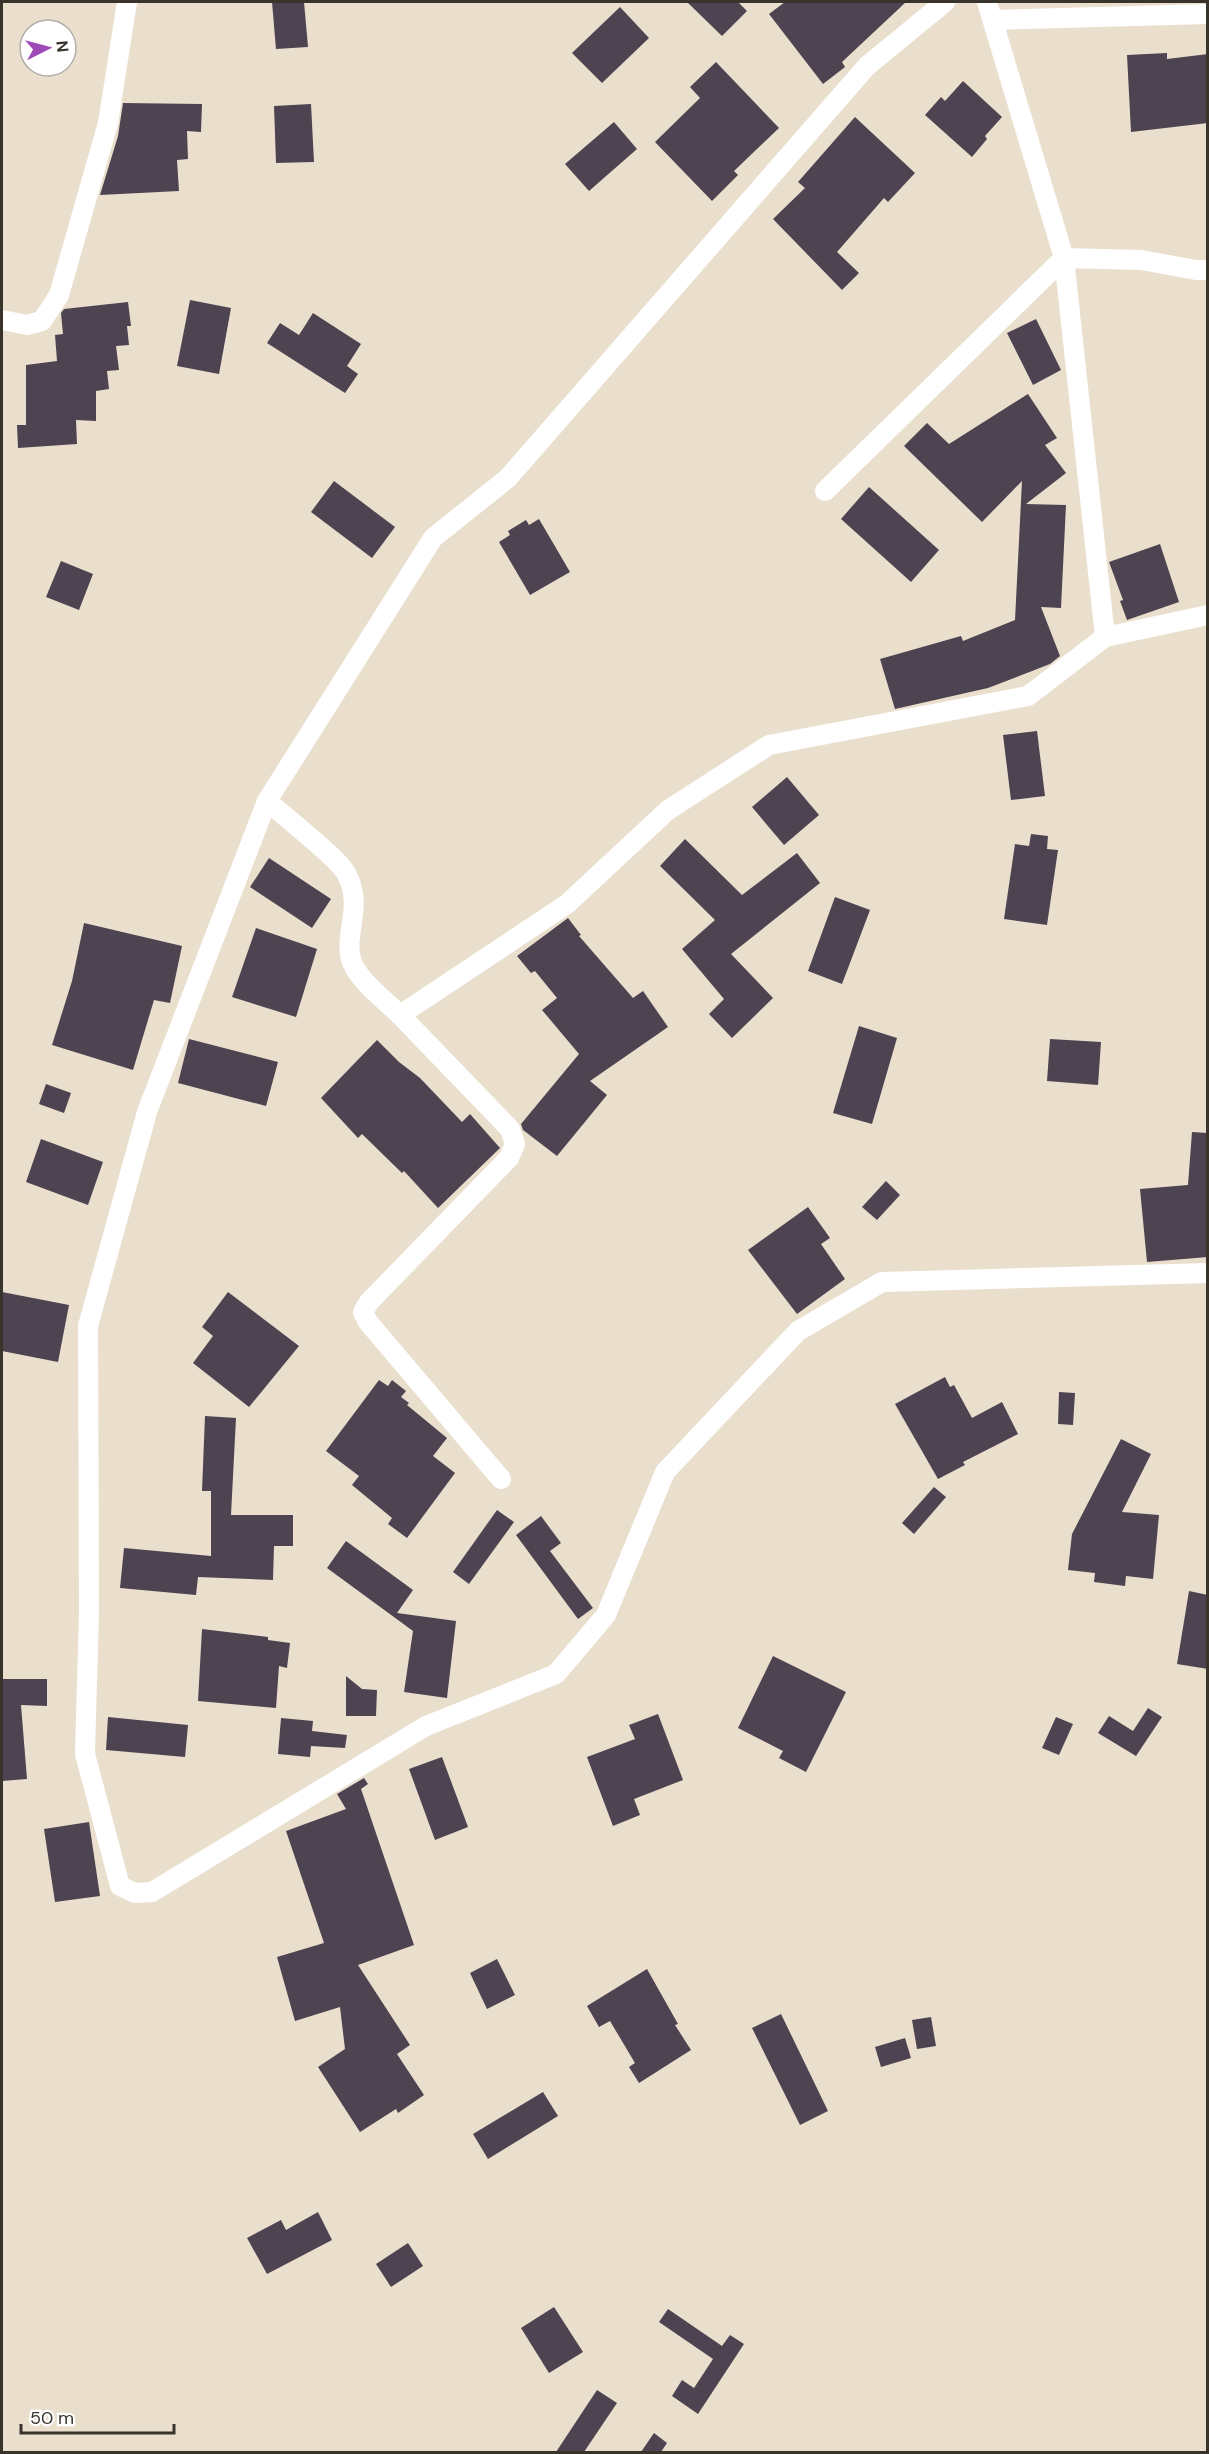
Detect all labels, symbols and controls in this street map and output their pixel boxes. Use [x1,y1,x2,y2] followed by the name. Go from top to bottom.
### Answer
[18,18,78,78] north arrow
[51,40,73,53] text: N
[21,2397,174,2435] scale bar
[30,2406,74,2430] text: 50 m

